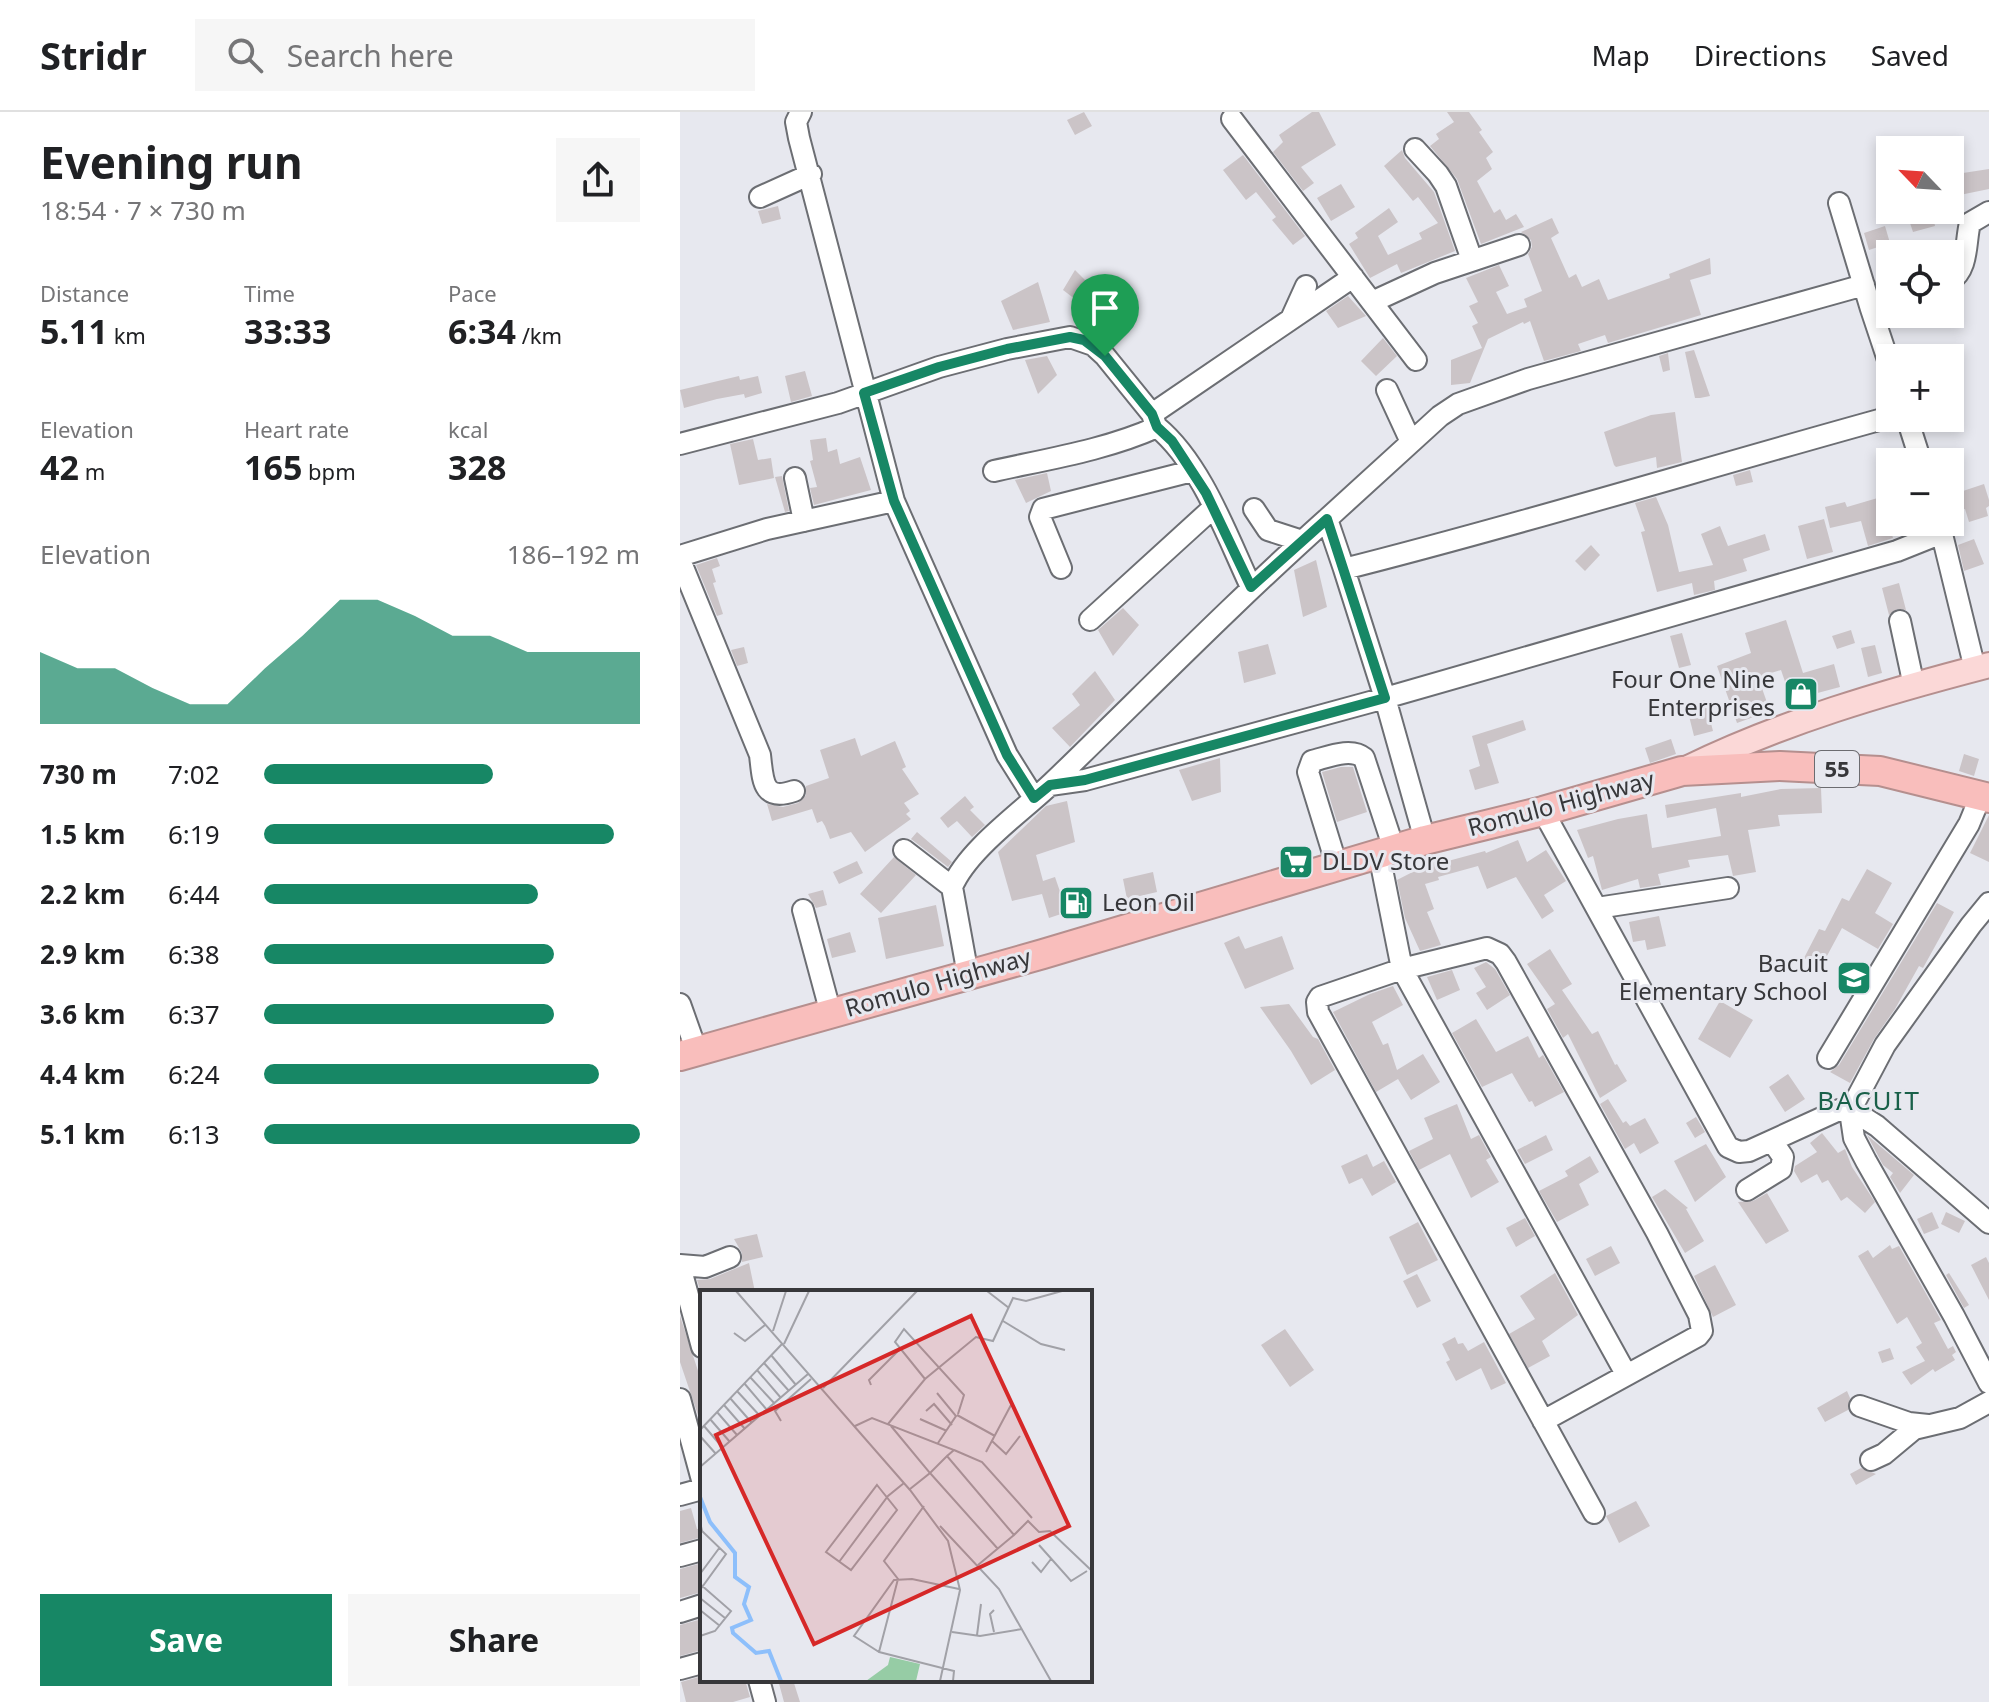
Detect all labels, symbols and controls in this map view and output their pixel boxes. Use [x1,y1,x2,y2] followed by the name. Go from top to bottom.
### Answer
[195,19,755,91] search box
[40,29,147,81] text: Stridr
[223,33,267,77] icon: search
[287,35,454,76] text: Search here
[1591,36,1650,74] text: Map
[1694,36,1827,74] text: Directions
[1871,36,1949,74] text: Saved
[40,132,303,192] text: Evening run
[1876,136,1964,224] north arrow
[1876,136,1964,536] map controls
[556,138,640,222] button: share
[40,192,246,228] text: 18:54 · 7 × 730 m
[1876,240,1964,328] button: locate
[1071,274,1139,356] pin
[40,278,129,308] text: Distance
[244,278,295,308] text: Time
[448,278,497,308] text: Pace
[1083,286,1127,330] icon: arrive
[40,308,108,354] text: 5.11
[244,308,331,354] text: 33:33
[448,308,516,354] text: 6:34
[108,320,146,350] text: km
[516,320,562,350] text: /km
[1876,344,1964,432] button: +
[40,414,134,444] text: Elevation
[244,414,349,444] text: Heart rate
[448,414,488,444] text: kcal
[40,444,79,490] text: 42
[244,444,302,490] text: 165
[448,444,506,490] text: 328
[1876,448,1964,536] button: −
[79,456,105,486] text: m
[302,456,356,486] text: bpm
[40,536,151,572] text: Elevation
[507,536,640,572] text: 186–192 m
[1611,662,1775,723] place label: Four One Nine Enterprises
[1782,675,1820,713] shop icon: Four One Nine Enterprises
[1815,751,1859,787] road number: 55
[40,756,117,792] text: 730 m
[168,756,220,792] text: 7:02
[1464,762,1658,843] street label: Romulo Highway
[40,816,125,852] text: 1.5 km
[168,816,220,852] text: 6:19
[1277,843,1315,881] supermarket icon: DLDV Store
[1322,844,1449,877] place label: DLDV Store
[40,876,125,912] text: 2.2 km
[168,876,220,912] text: 6:44
[1057,884,1095,922] fuel station icon: Leon Oil
[1102,885,1195,918] place label: Leon Oil
[40,936,125,972] text: 2.9 km
[168,936,220,972] text: 6:38
[841,939,1035,1024] street label: Romulo Highway
[1619,946,1828,1007] place label: Bacuit Elementary School
[1835,959,1873,997] school or university icon: Bacuit Elementary School
[40,996,125,1032] text: 3.6 km
[168,996,220,1032] text: 6:37
[40,1056,125,1092] text: 4.4 km
[168,1056,220,1092] text: 6:24
[1817,1082,1921,1118] district label: BACUIT
[40,1116,125,1152] text: 5.1 km
[168,1116,220,1152] text: 6:13
[700,1290,1092,1682] inset map
[40,1594,332,1686] button: Save
[348,1594,640,1686] button: Share

